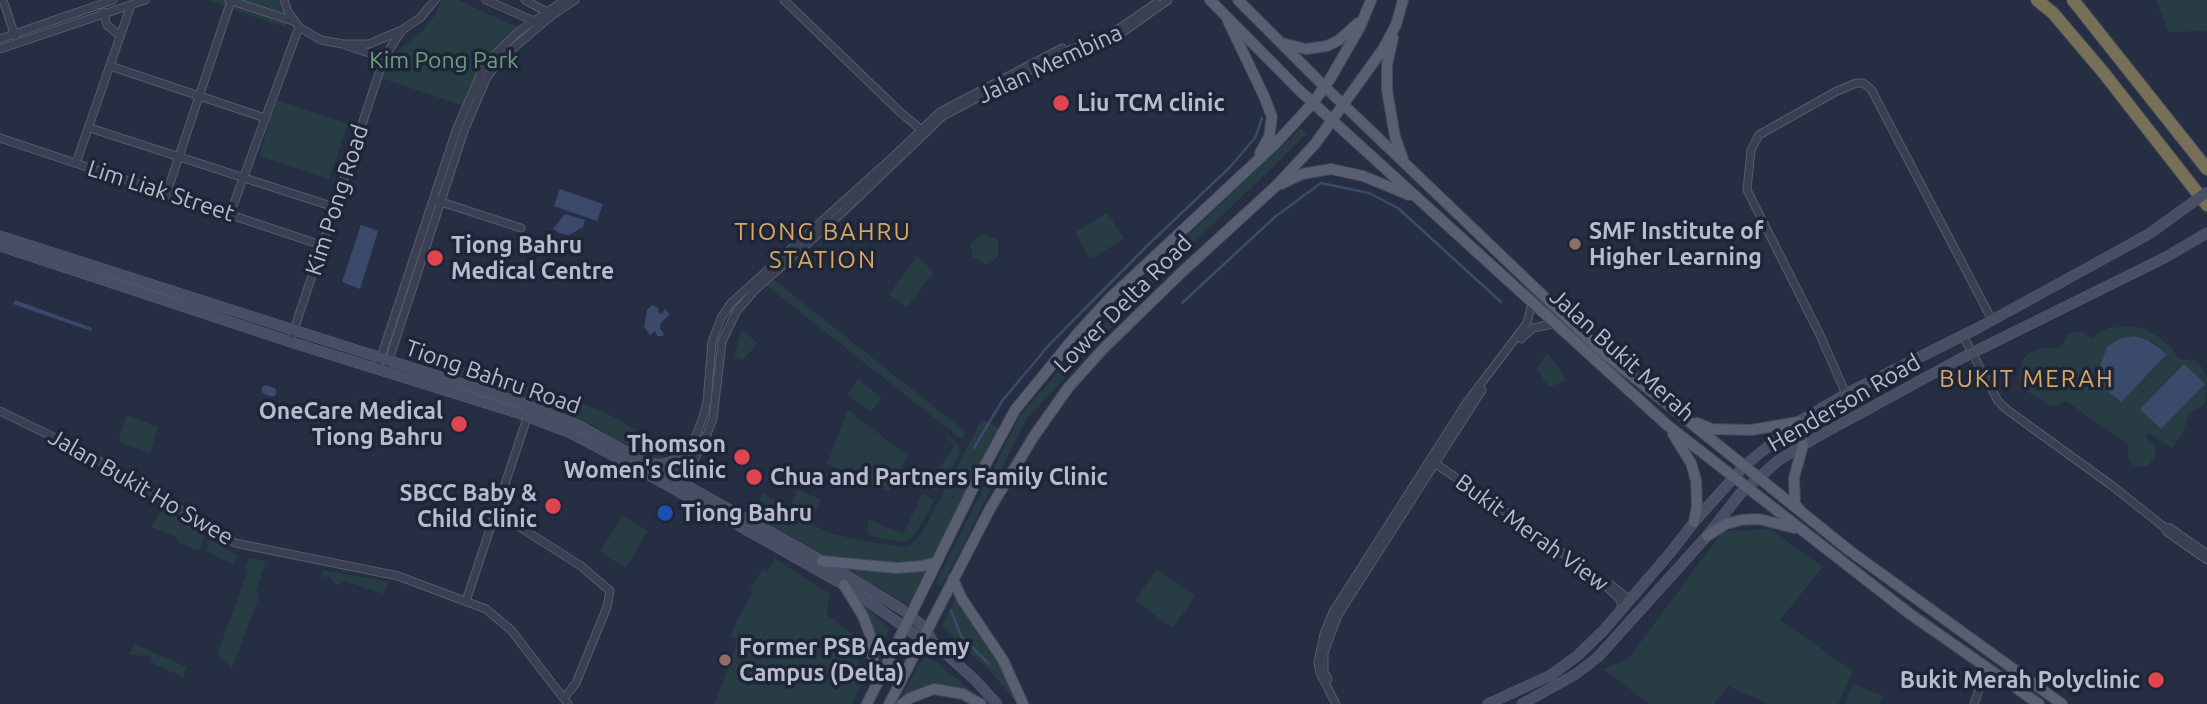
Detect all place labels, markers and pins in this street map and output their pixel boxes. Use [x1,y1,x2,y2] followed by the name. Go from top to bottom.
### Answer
[1077,89,1225,117] place label: Liu TCM clinic
[1051,93,1071,113] marker: Liu TCM clinic
[1589,217,1763,271] place label: SMF Institute of Higher Learning
[451,231,614,285] place label: Tiong Bahru Medical Centre
[1567,236,1583,252] marker: SMF Institute of Higher Learning
[425,248,445,268] marker: Tiong Bahru Medical Centre
[259,397,443,451] place label: OneCare Medical Tiong Bahru
[449,414,469,434] marker: OneCare Medical Tiong Bahru
[564,430,726,484] place label: Thomson Women's Clinic
[732,447,752,467] marker: Thomson Women's Clinic
[770,463,1108,491] place label: Chua and Partners Family Clinic
[744,467,764,487] marker: Chua and Partners Family Clinic
[399,479,537,533] place label: SBCC Baby & Child Clinic
[543,496,563,516] marker: SBCC Baby & Child Clinic
[681,499,812,527] place label: Tiong Bahru
[655,503,675,523] marker: Tiong Bahru
[739,633,970,687] place label: Former PSB Academy Campus (Delta)
[717,652,733,668] marker: Former PSB Academy Campus (Delta)
[1900,666,2140,694] place label: Bukit Merah Polyclinic
[2146,670,2166,690] marker: Bukit Merah Polyclinic

